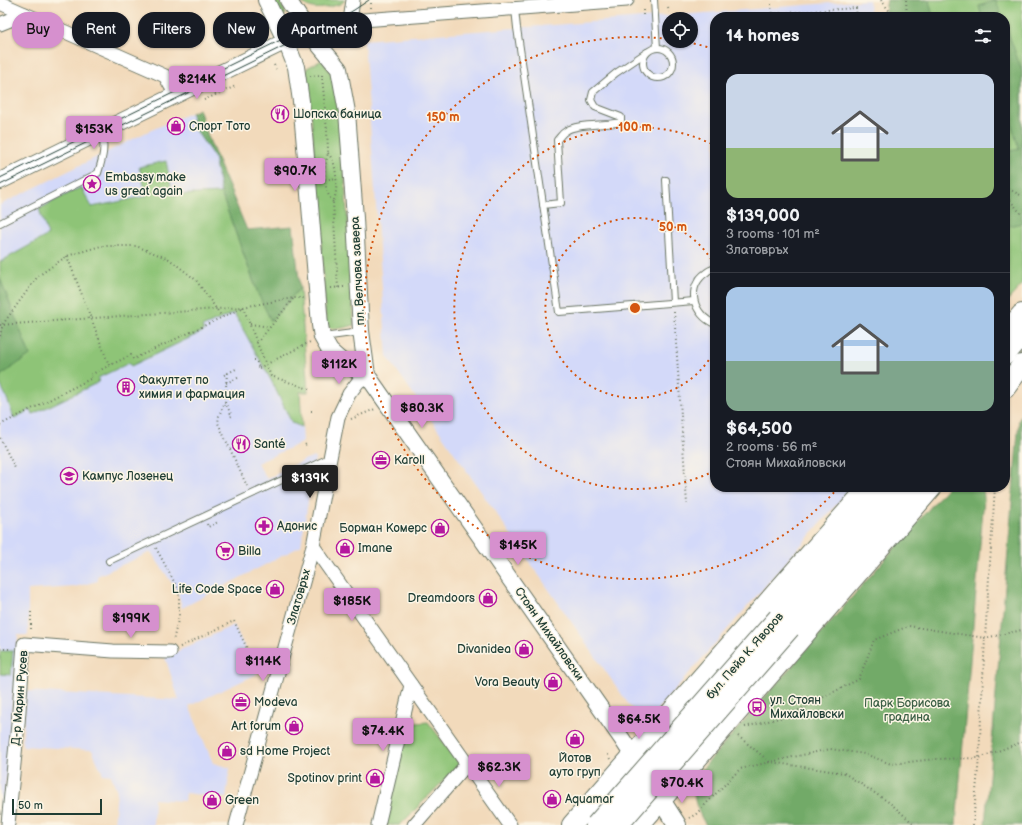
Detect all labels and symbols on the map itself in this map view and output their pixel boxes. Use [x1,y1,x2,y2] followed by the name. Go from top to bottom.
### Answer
[169,66,225,100] pin: $214K
[270,104,290,124] restaurant icon: Шопска баница
[293,107,382,122] place label: Шопска баница
[427,110,459,125] text: 150 m
[66,116,122,150] pin: $153K
[166,116,186,136] shop icon: Спорт Тото
[189,119,250,134] place label: Спорт Тото
[618,120,652,135] text: 100 m
[262,158,328,192] pin: $90.7K
[105,170,186,199] place label: Embassy make us great again
[82,174,102,194] place icon: Embassy make us great again
[348,216,368,326] street label: пл. Велчова завера
[659,220,687,235] text: 50 m
[628,301,642,315] centre of rings
[311,351,367,385] pin: $112K
[139,373,245,402] place label: Факултет по химия и фармация
[116,377,136,397] building icon: Факултет по химия и фармация
[389,395,455,429] pin: $80.3K
[231,434,251,454] restaurant icon: Santé
[254,437,285,452] place label: Santé
[371,450,391,470] office icon: Karoll
[394,453,425,468] place label: Karoll
[282,465,338,499] pin: $139K
[59,466,79,486] school or university icon: Кампус Лозенец
[82,469,173,484] place label: Кампус Лозенец
[254,516,274,536] pharmacy icon: Адонис
[430,518,450,538] shop icon: Борман Комерс
[276,519,317,534] place label: Адонис
[339,521,427,536] place label: Борман Комерс
[490,532,546,566] pin: $145K
[335,538,355,558] shop icon: Imane
[215,541,235,561] supermarket icon: Billa
[358,541,392,556] place label: Imane
[238,544,261,559] place label: Billa
[284,567,314,627] street label: Златовръх
[265,579,285,599] shop icon: Life Code Space
[172,582,262,597] place label: Life Code Space
[511,584,587,684] street label: Стоян Михайловски
[324,588,380,622] pin: $185K
[478,588,498,608] shop icon: Dreamdoors
[408,591,475,606] place label: Dreamdoors
[103,605,159,639] pin: $199K
[703,609,787,702] street label: бул. Пейо К. Яворов
[514,639,534,659] shop icon: Divanidea
[457,642,511,657] place label: Divanidea
[235,648,291,682] pin: $114K
[8,649,32,746] street label: Д-р Марин Русев
[543,672,563,692] shop icon: Vora Beauty
[475,675,541,690] place label: Vora Beauty
[231,692,251,712] office icon: Modeva
[770,693,844,722] place label: ул. Стоян Михайловски
[254,695,298,710] place label: Modeva
[864,696,950,725] park label: Парк Борисова градина
[747,697,767,717] bus stop icon: ул. Стоян Михайловски
[606,706,672,740] pin: $64.5K
[284,716,304,736] shop icon: Art forum
[350,718,416,752] pin: $74.4K
[231,719,281,734] place label: Art forum
[565,729,585,749] shop icon: Йотов ауто груп
[217,741,237,761] shop icon: sd Home Project
[240,744,330,759] place label: sd Home Project
[549,751,601,780] place label: Йотов ауто груп
[466,754,532,788] pin: $62.3K
[365,768,385,788] shop icon: Spotinov print
[649,770,715,804] pin: $70.4K
[288,771,362,786] place label: Spotinov print
[542,789,562,809] shop icon: Aquamar
[202,790,222,810] shop icon: Green
[565,792,614,807] place label: Aquamar
[225,793,259,808] place label: Green
[12,797,102,816] scale bar

